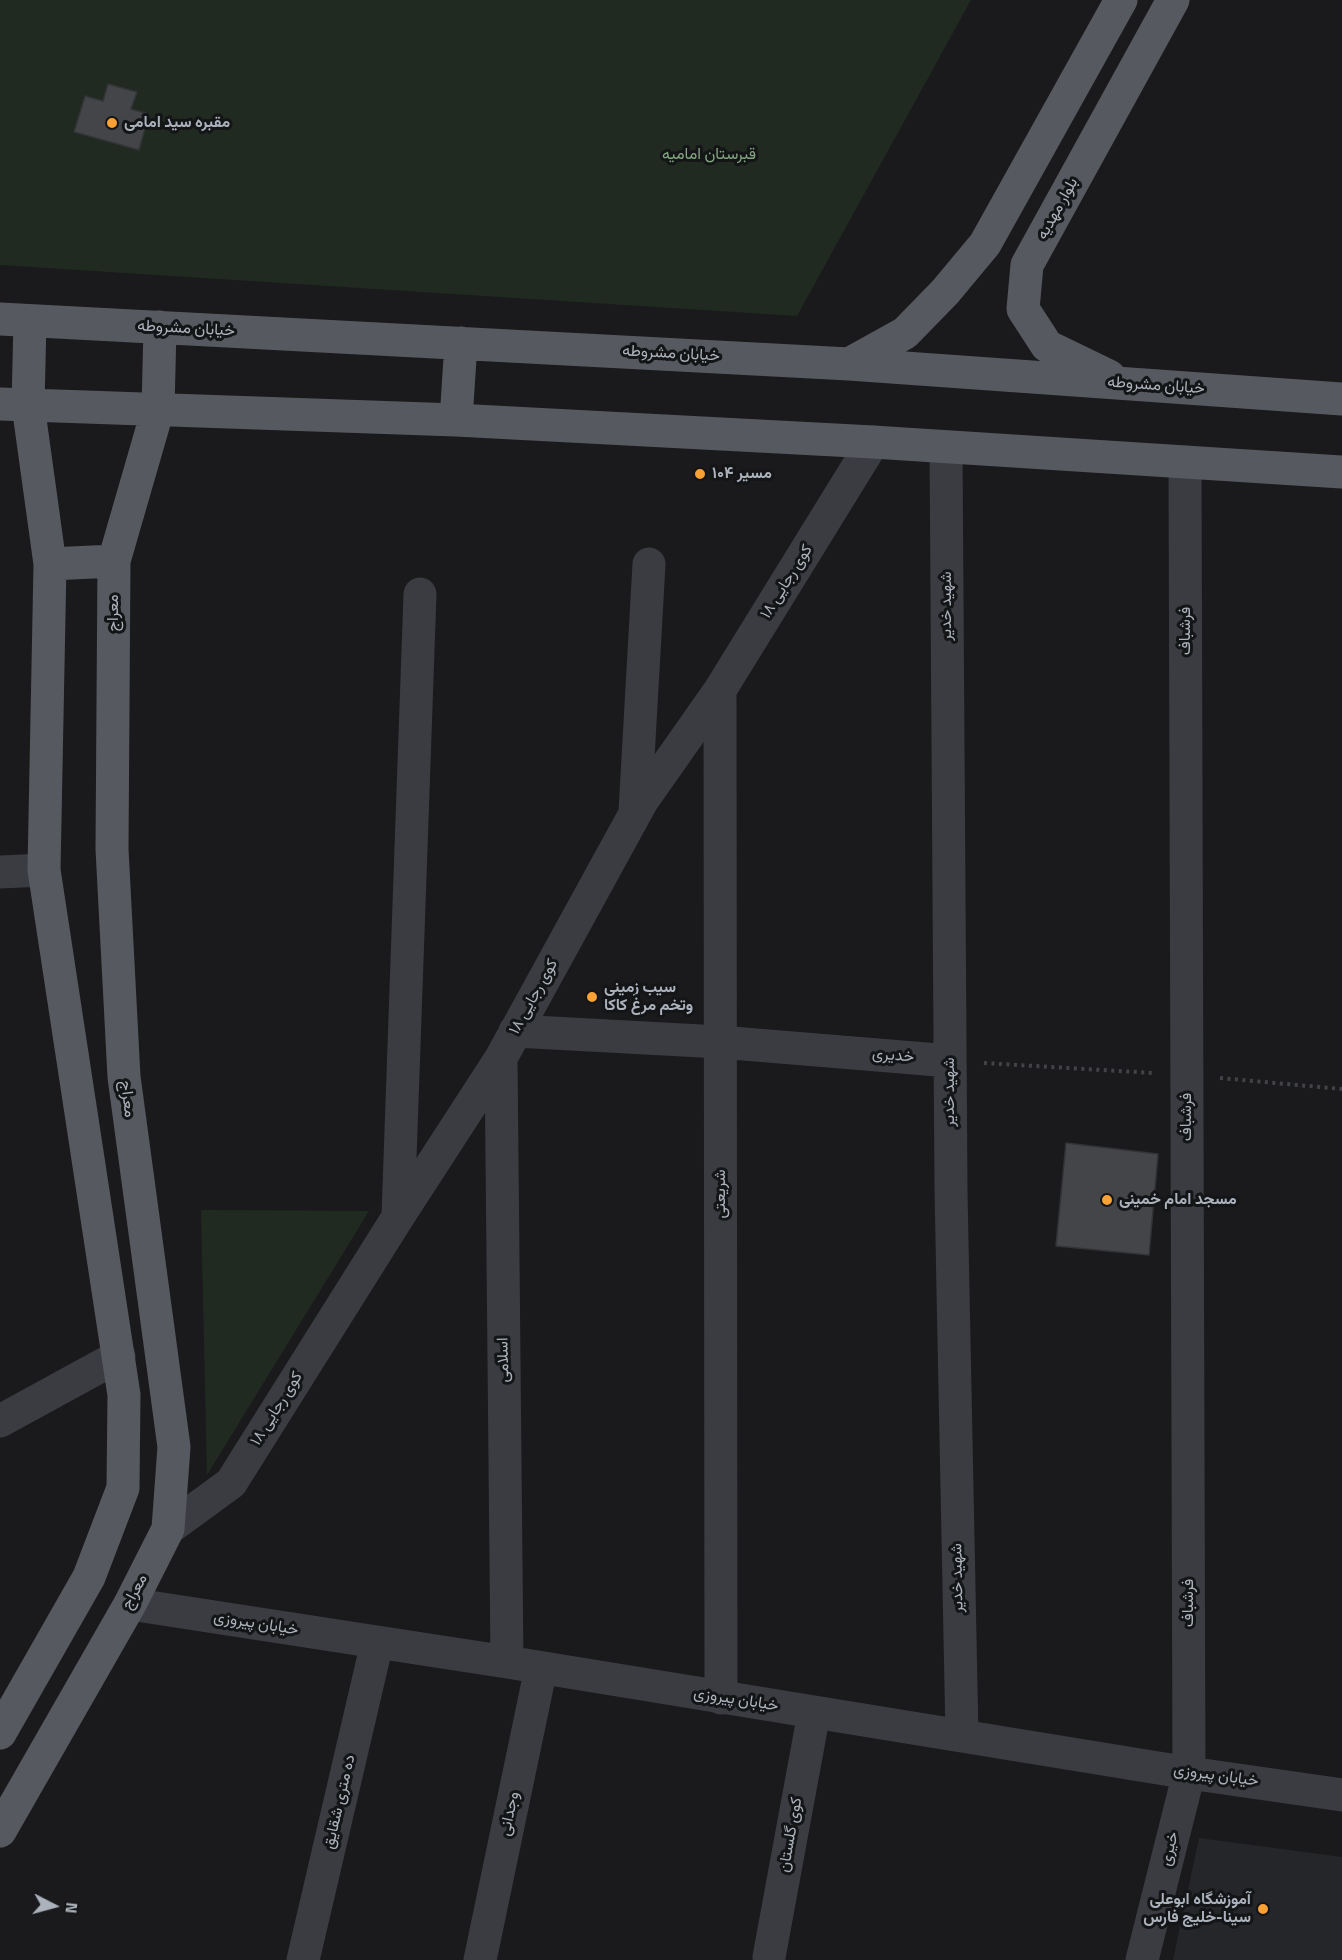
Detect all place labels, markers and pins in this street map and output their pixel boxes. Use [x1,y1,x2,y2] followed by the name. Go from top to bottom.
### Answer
[124,113,230,133] place label: مقبره سید امامی
[105,116,119,130] marker: مقبره سید امامی
[712,464,772,484] place label: مسیر ۱۰۴
[693,467,707,481] marker: مسیر ۱۰۴
[604,978,693,1016] place label: سیب زمینی وتخم مرغ کاکا
[585,990,599,1004] marker: سیب زمینی وتخم مرغ کاکا
[1119,1190,1237,1210] place label: مسجد امام خمینی
[1100,1193,1114,1207] marker: مسجد امام خمینی
[1143,1890,1251,1928] place label: آموزشگاه ابوعلی سینا-خلیج فارس
[1256,1902,1270,1916] marker: آموزشگاه ابوعلی سینا-خلیج فارس

